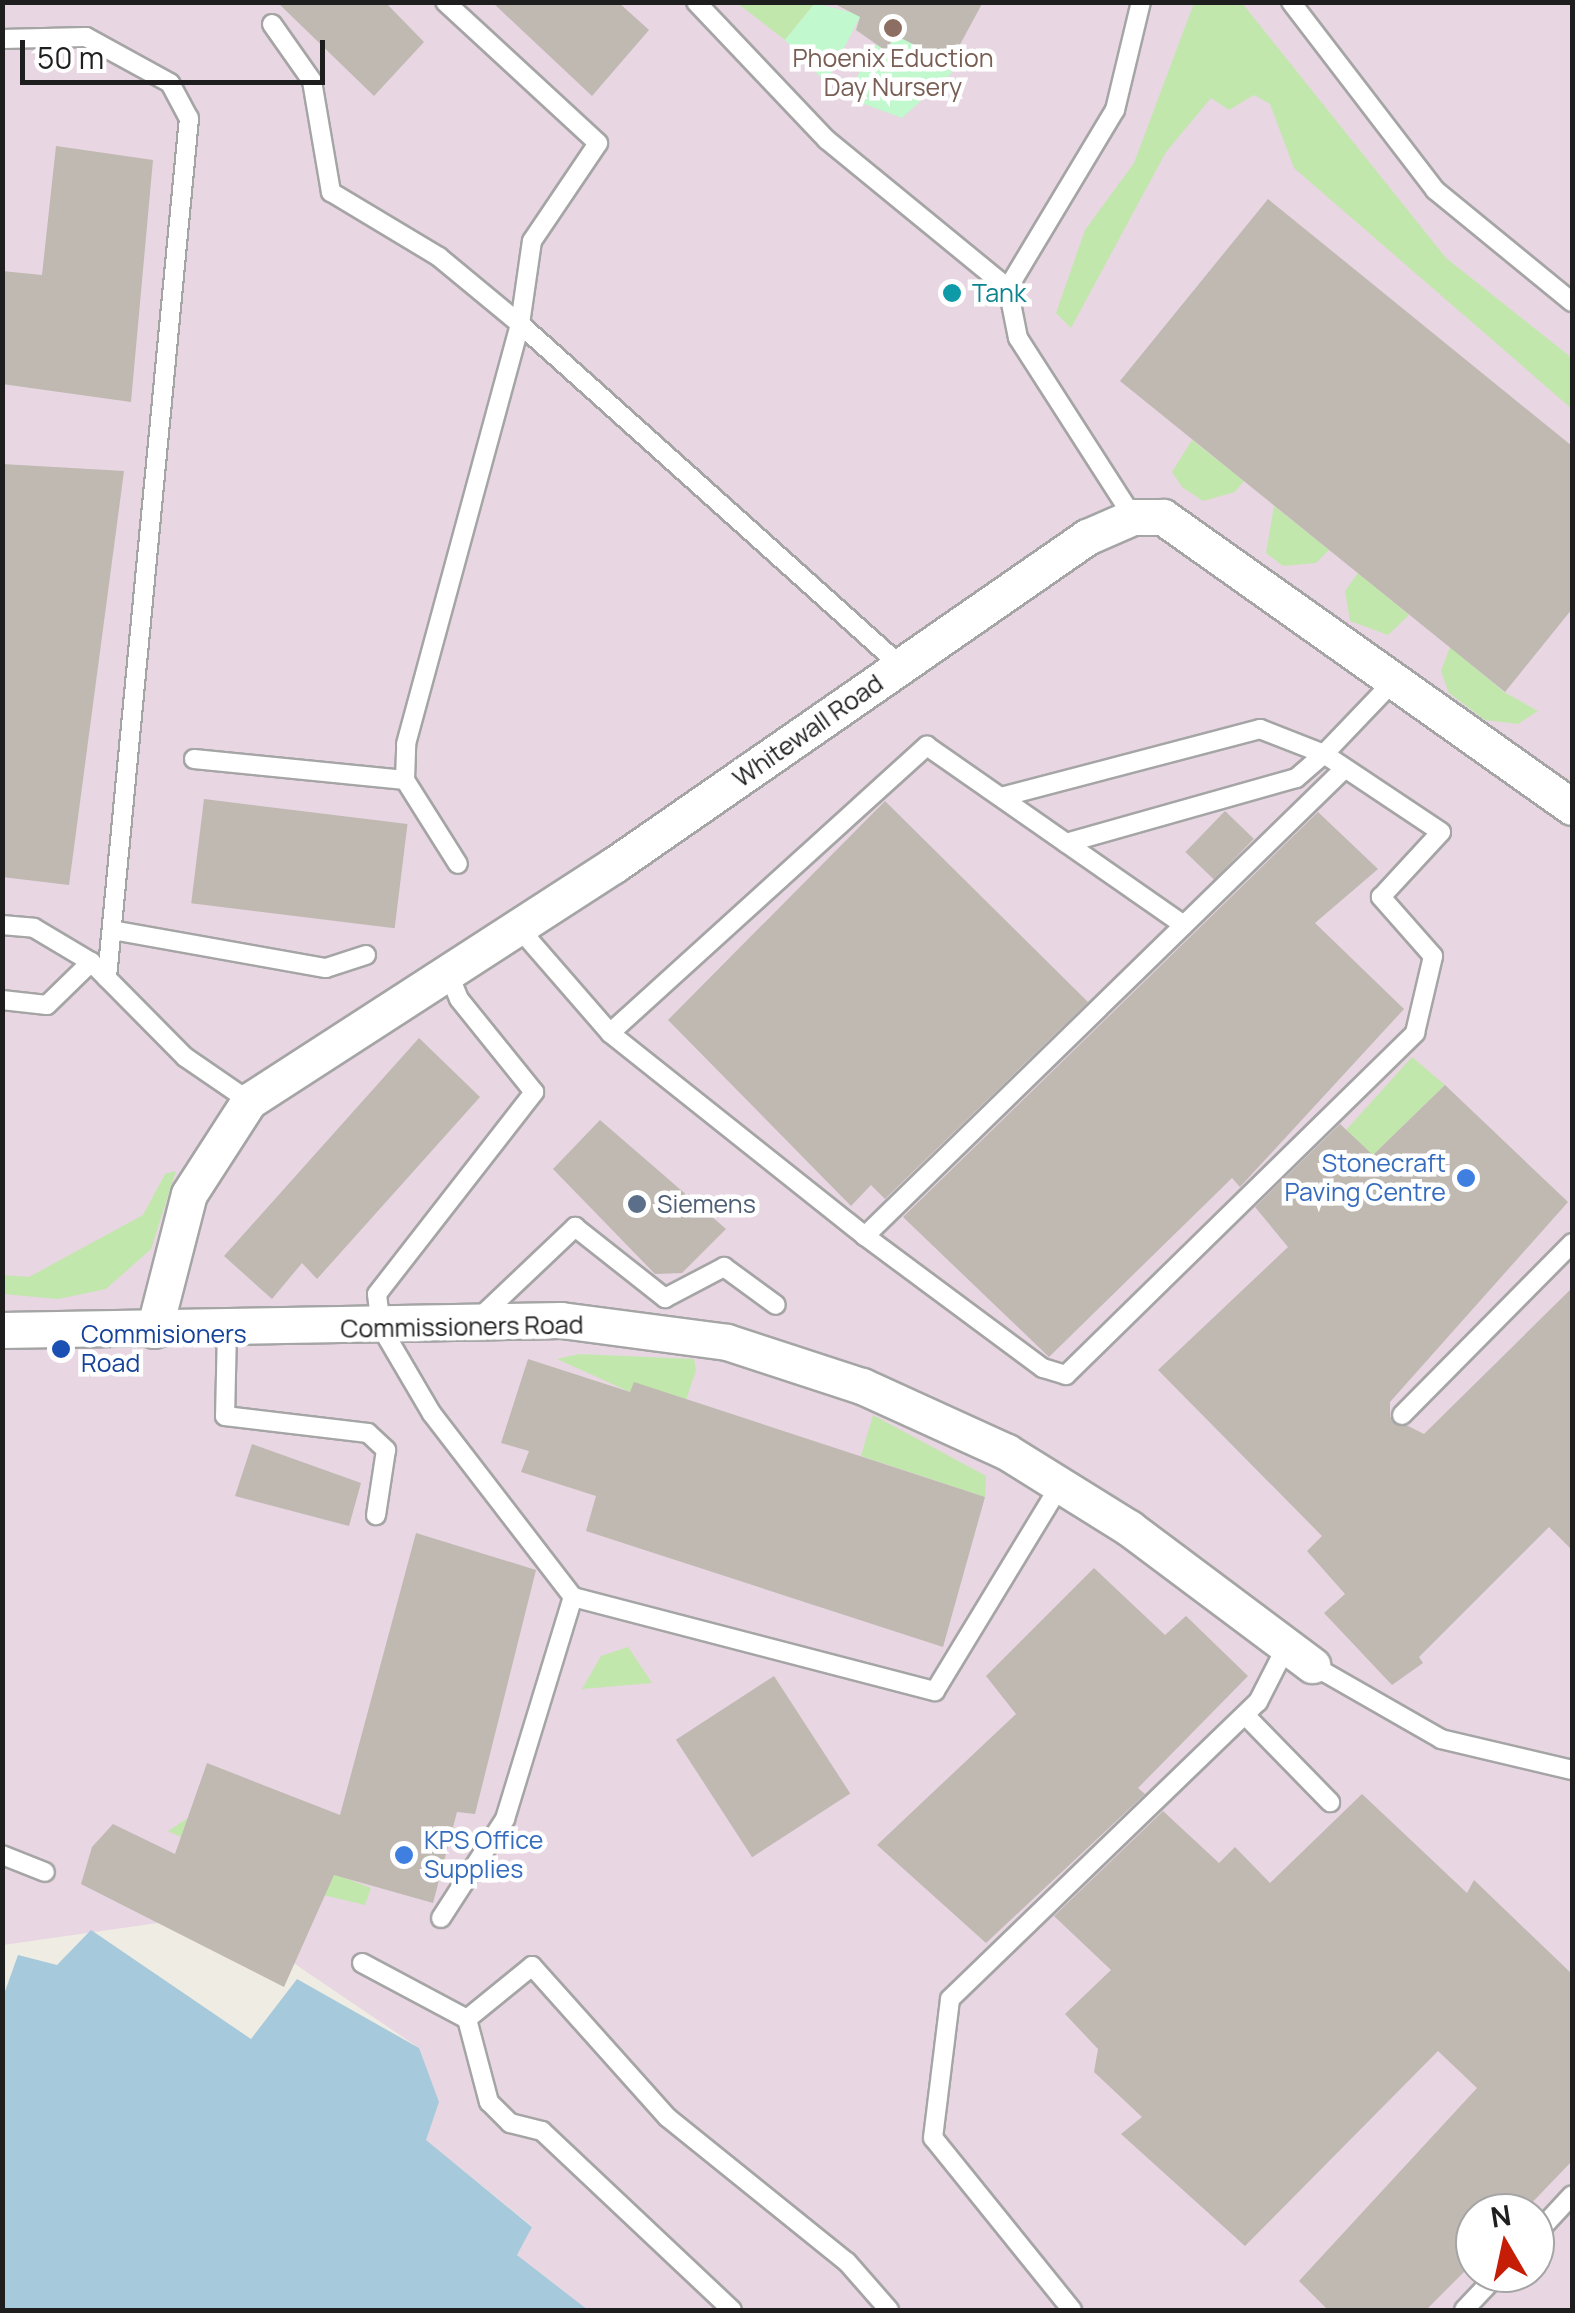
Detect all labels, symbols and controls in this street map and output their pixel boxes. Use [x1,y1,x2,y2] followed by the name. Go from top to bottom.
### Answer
[882,17,904,39] marker: Phoenix Eduction Day Nursery
[25,20,330,82] scale bar
[37,37,104,78] text: 50 m
[792,44,994,103] place label: Phoenix Eduction Day Nursery
[972,278,1026,308] place label: Tank
[941,282,963,304] marker: Tank
[727,668,889,794] street label: Whitewall Road
[1285,1149,1446,1208] place label: Stonecraft Paving Centre
[1455,1167,1477,1189] marker: Stonecraft Paving Centre
[657,1189,756,1219] place label: Siemens
[626,1193,648,1215] marker: Siemens
[340,1310,584,1344] street label: Commissioners Road
[81,1320,247,1379] place label: Commisioners Road
[50,1338,72,1360] marker: Commisioners Road
[424,1826,543,1885] place label: KPS Office Supplies
[393,1844,415,1866] marker: KPS Office Supplies
[1455,2193,1555,2293] north arrow
[1488,2195,1514,2236] text: N

